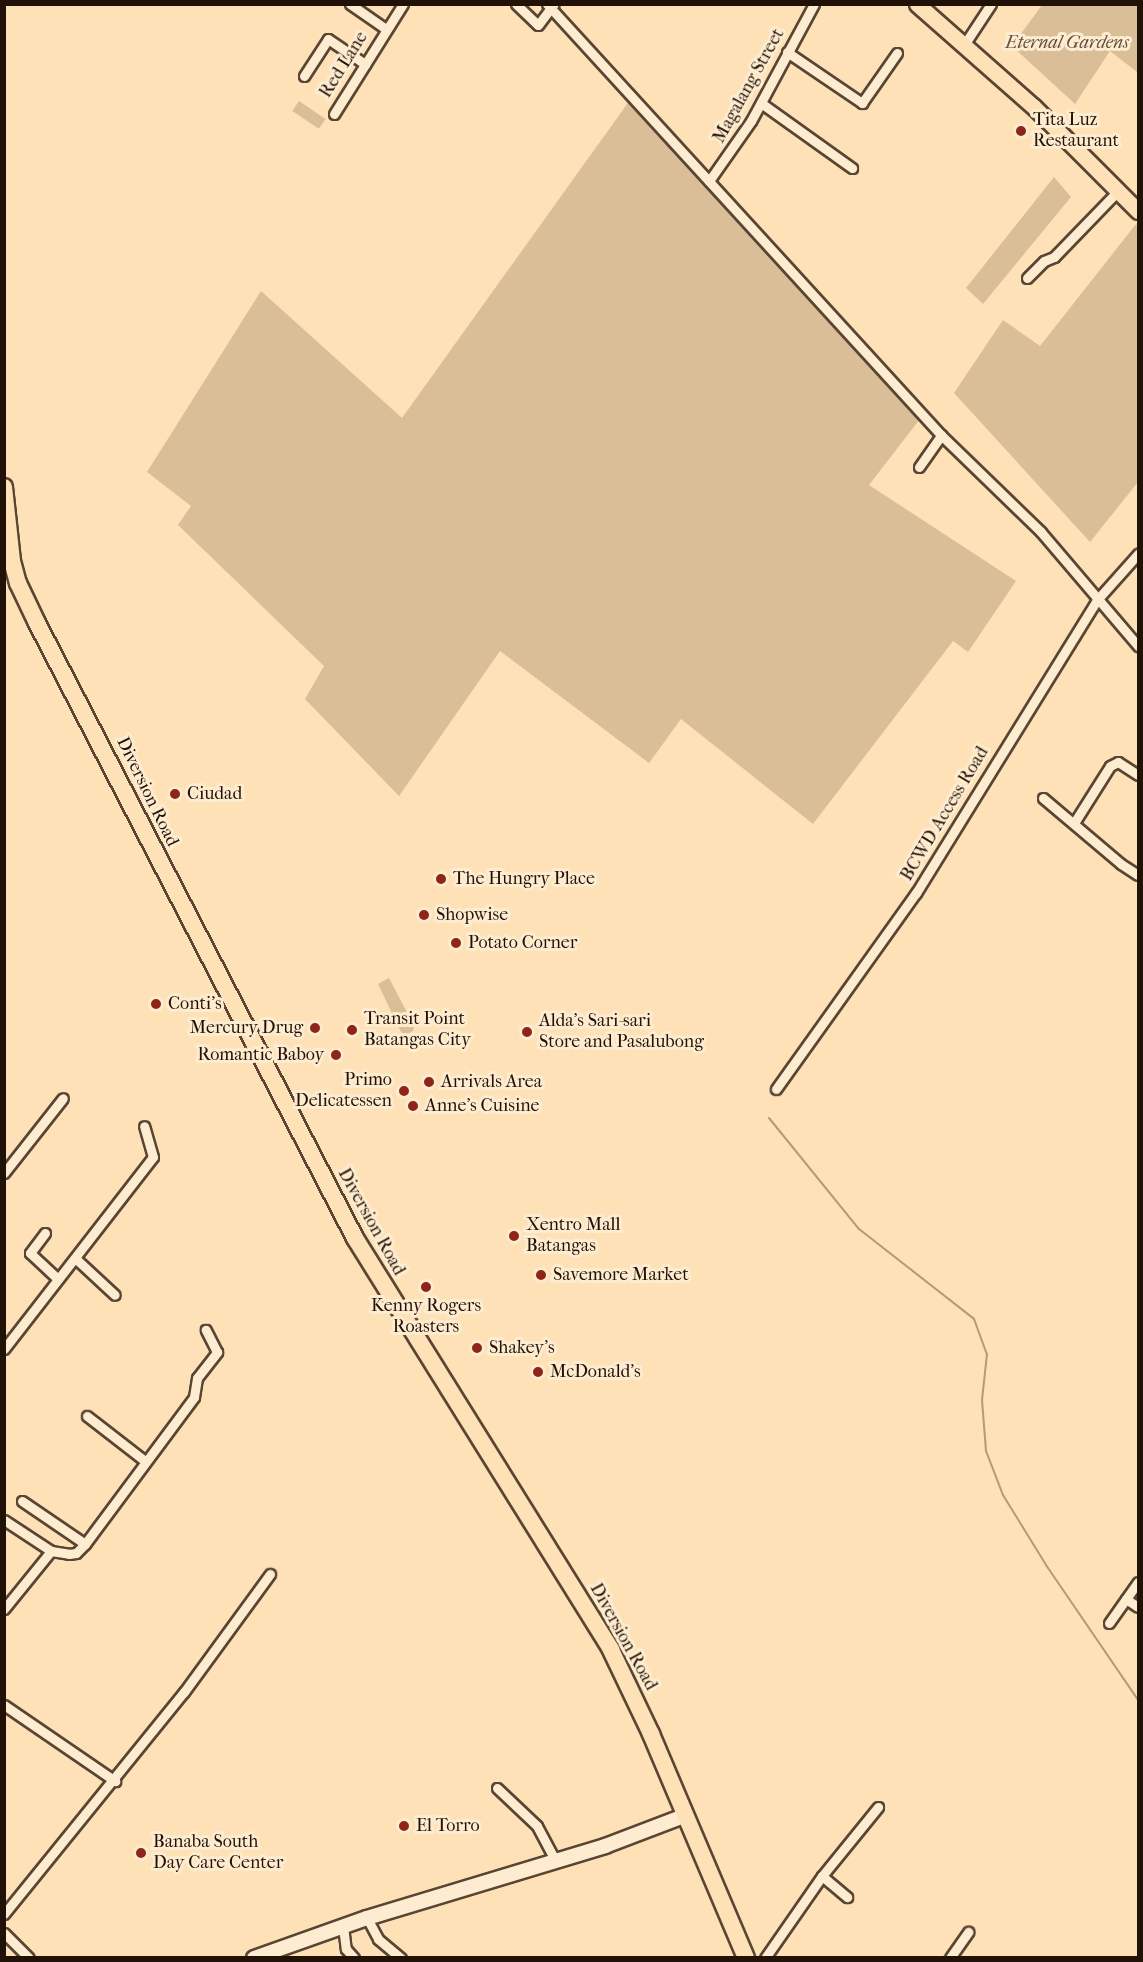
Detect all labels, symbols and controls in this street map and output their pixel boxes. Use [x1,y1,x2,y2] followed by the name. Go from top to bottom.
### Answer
[709,25,789,147] street label: Magalang Street
[315,28,373,102] street label: Red Lane
[1005,32,1129,54] park label: Eternal Gardens
[1033,110,1119,152] place label: Tita Luz Restaurant
[1014,124,1028,138] marker: Tita Luz Restaurant
[111,734,183,850] street label: Diversion Road
[896,743,994,885] street label: BCWD Access Road
[187,783,242,805] place label: Ciudad
[168,787,182,801] marker: Ciudad
[453,868,595,890] place label: The Hungry Place
[434,872,448,886] marker: The Hungry Place
[436,904,508,926] place label: Shopwise
[417,908,431,922] marker: Shopwise
[468,932,577,954] place label: Potato Corner
[449,936,463,950] marker: Potato Corner
[168,993,222,1015] place label: Conti's
[149,997,163,1011] marker: Conti's
[364,1009,471,1052] place label: Transit Point Batangas City
[539,1011,704,1054] place label: Alda's Sari-sari Store and Pasalubong
[190,1017,303,1039] place label: Mercury Drug
[308,1021,322,1035] marker: Mercury Drug
[345,1023,359,1037] marker: Transit Point Batangas City
[520,1025,534,1039] marker: Alda's Sari-sari Store and Pasalubong
[198,1044,324,1066] place label: Romantic Baboy
[329,1048,343,1062] marker: Romantic Baboy
[295,1070,392,1112] place label: Primo Delicatessen
[441,1071,542,1093] place label: Arrivals Area
[422,1075,436,1089] marker: Arrivals Area
[397,1084,411,1098] marker: Primo Delicatessen
[425,1095,539,1117] place label: Anne's Cuisine
[406,1099,420,1113] marker: Anne's Cuisine
[333,1165,409,1279] street label: Diversion Road
[526,1215,621,1258] place label: Xentro Mall Batangas
[507,1229,521,1243] marker: Xentro Mall Batangas
[553,1264,689,1286] place label: Savemore Market
[534,1268,548,1282] marker: Savemore Market
[419,1280,433,1294] marker: Kenny Rogers Roasters
[371,1296,481,1338] place label: Kenny Rogers Roasters
[489,1337,555,1359] place label: Shakey's
[470,1341,484,1355] marker: Shakey's
[550,1361,641,1383] place label: McDonald's
[531,1365,545,1379] marker: McDonald's
[585,1580,661,1694] street label: Diversion Road
[416,1815,480,1837] place label: El Torro
[397,1819,411,1833] marker: El Torro
[153,1832,283,1874] place label: Banaba South Day Care Center
[134,1846,148,1860] marker: Banaba South Day Care Center

